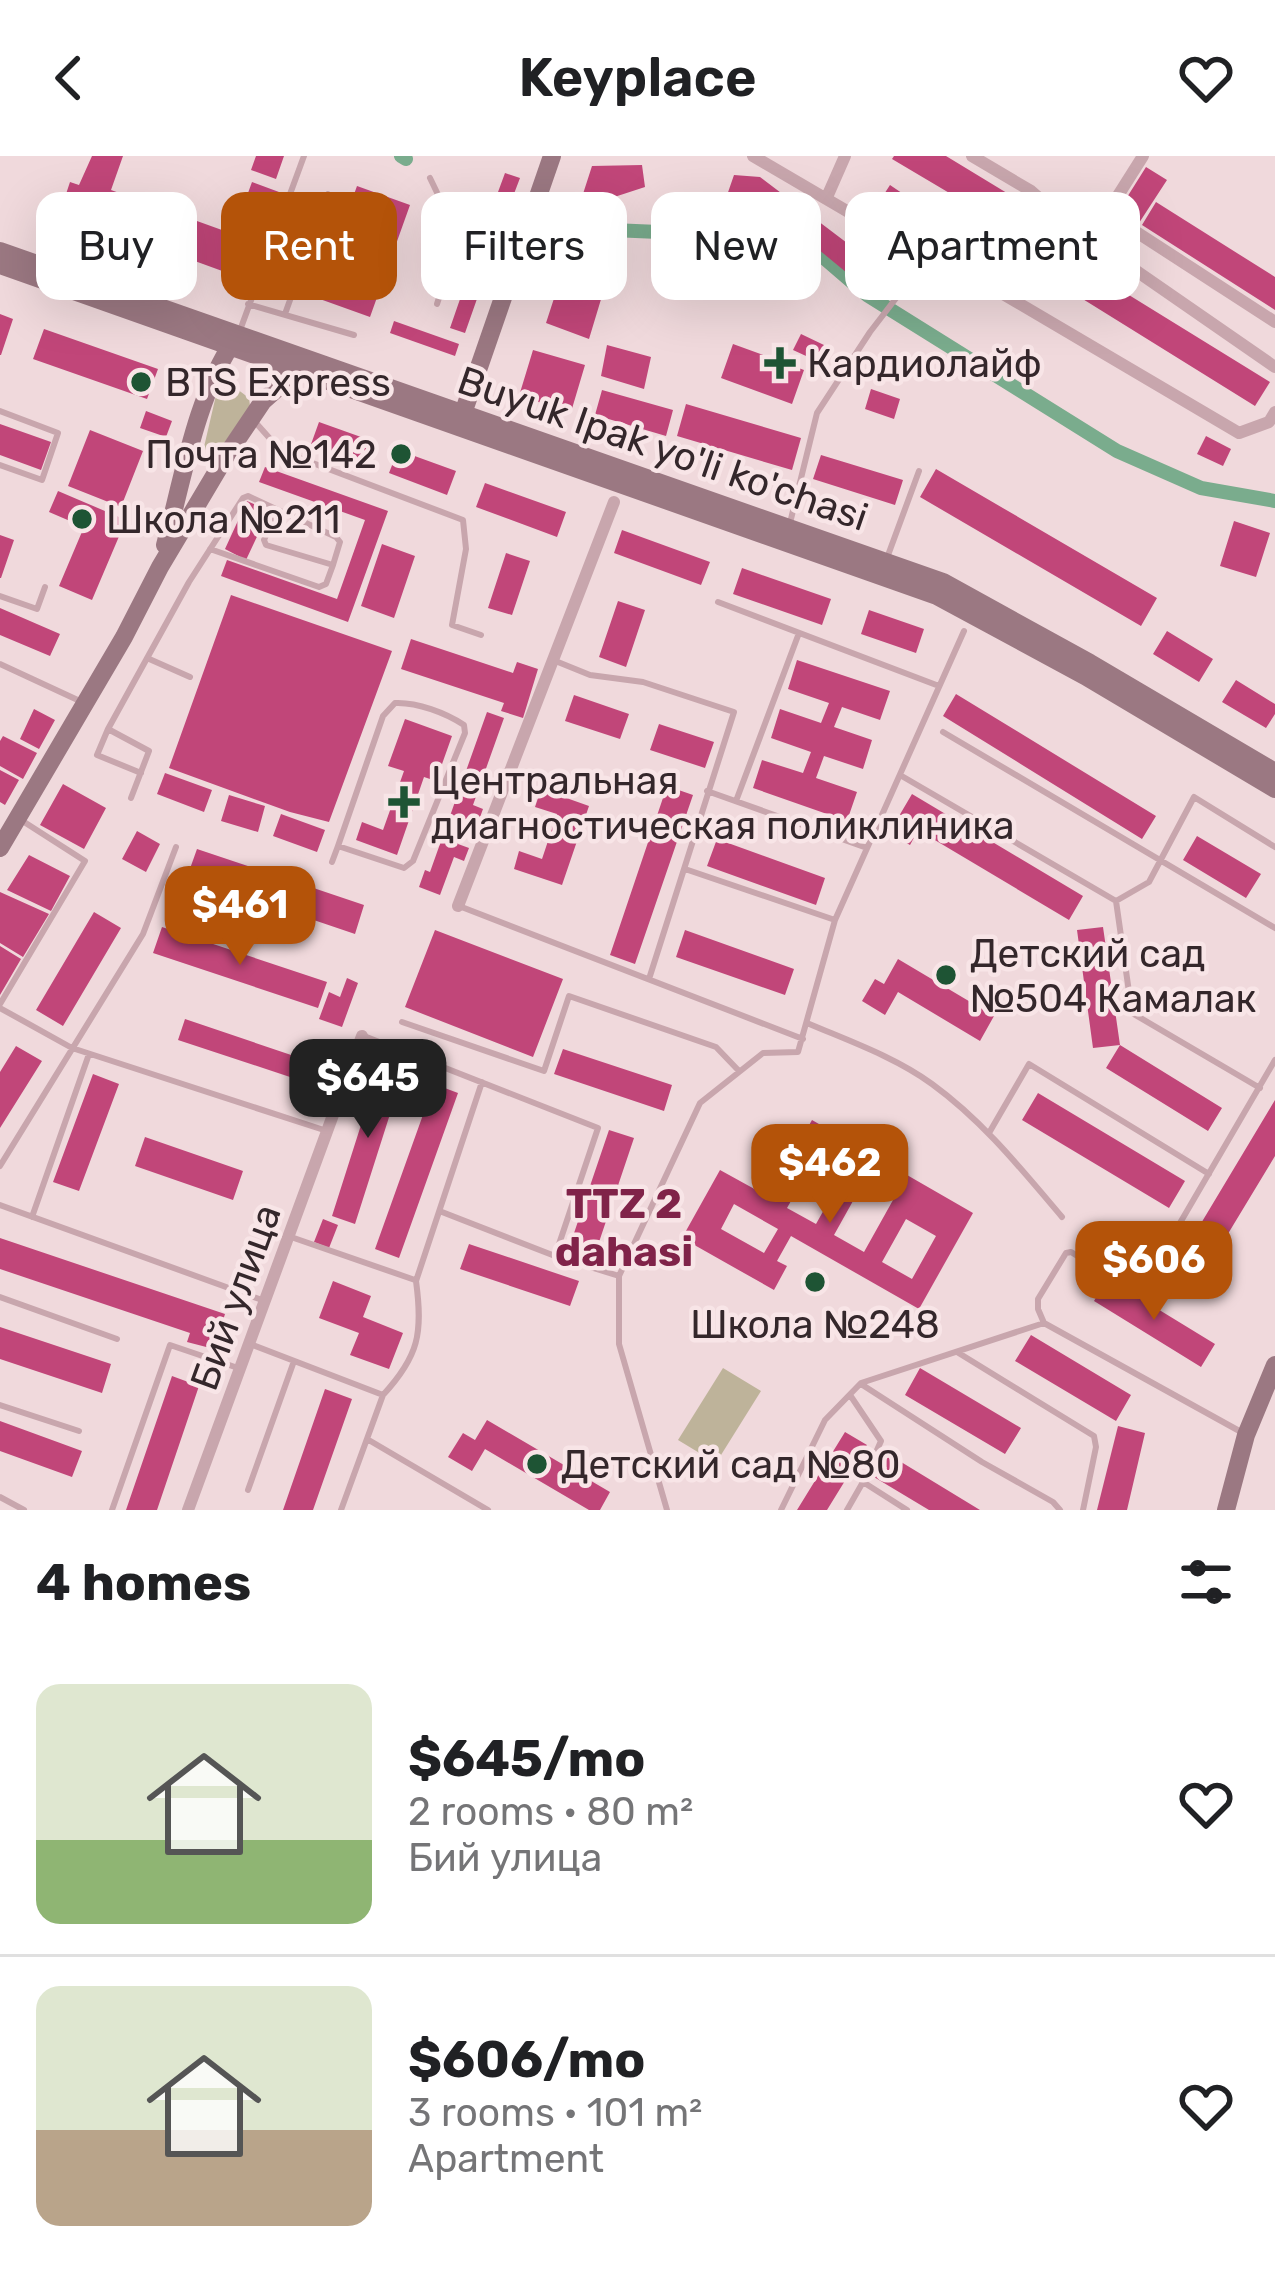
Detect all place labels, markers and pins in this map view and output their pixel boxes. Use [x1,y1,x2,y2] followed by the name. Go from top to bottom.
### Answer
[807,341,1042,387] place label: Кардиолайф
[764,347,796,379] marker: Кардиолайф
[165,360,391,406] place label: BTS Express
[128,369,154,395] marker: BTS Express
[145,432,377,478] place label: Почта №142
[388,441,414,467] marker: Почта №142
[106,497,340,543] place label: Школа №211
[69,506,95,532] marker: Школа №211
[431,758,1015,849] place label: Центральная диагностическая поликлиника
[388,786,420,818] marker: Центральная диагностическая поликлиника
[169,866,311,968] pin: $461
[970,931,1257,1022] place label: Детский сад №504 Камалак
[933,962,959,988] marker: Детский сад №504 Камалак
[297,1039,439,1141] pin: $645
[759,1124,901,1226] pin: $462
[1083,1221,1225,1323] pin: $606
[802,1269,828,1295] marker: Школа №248
[690,1302,940,1348] place label: Школа №248
[561,1442,901,1488] place label: Детский сад №80
[524,1451,550,1477] marker: Детский сад №80

